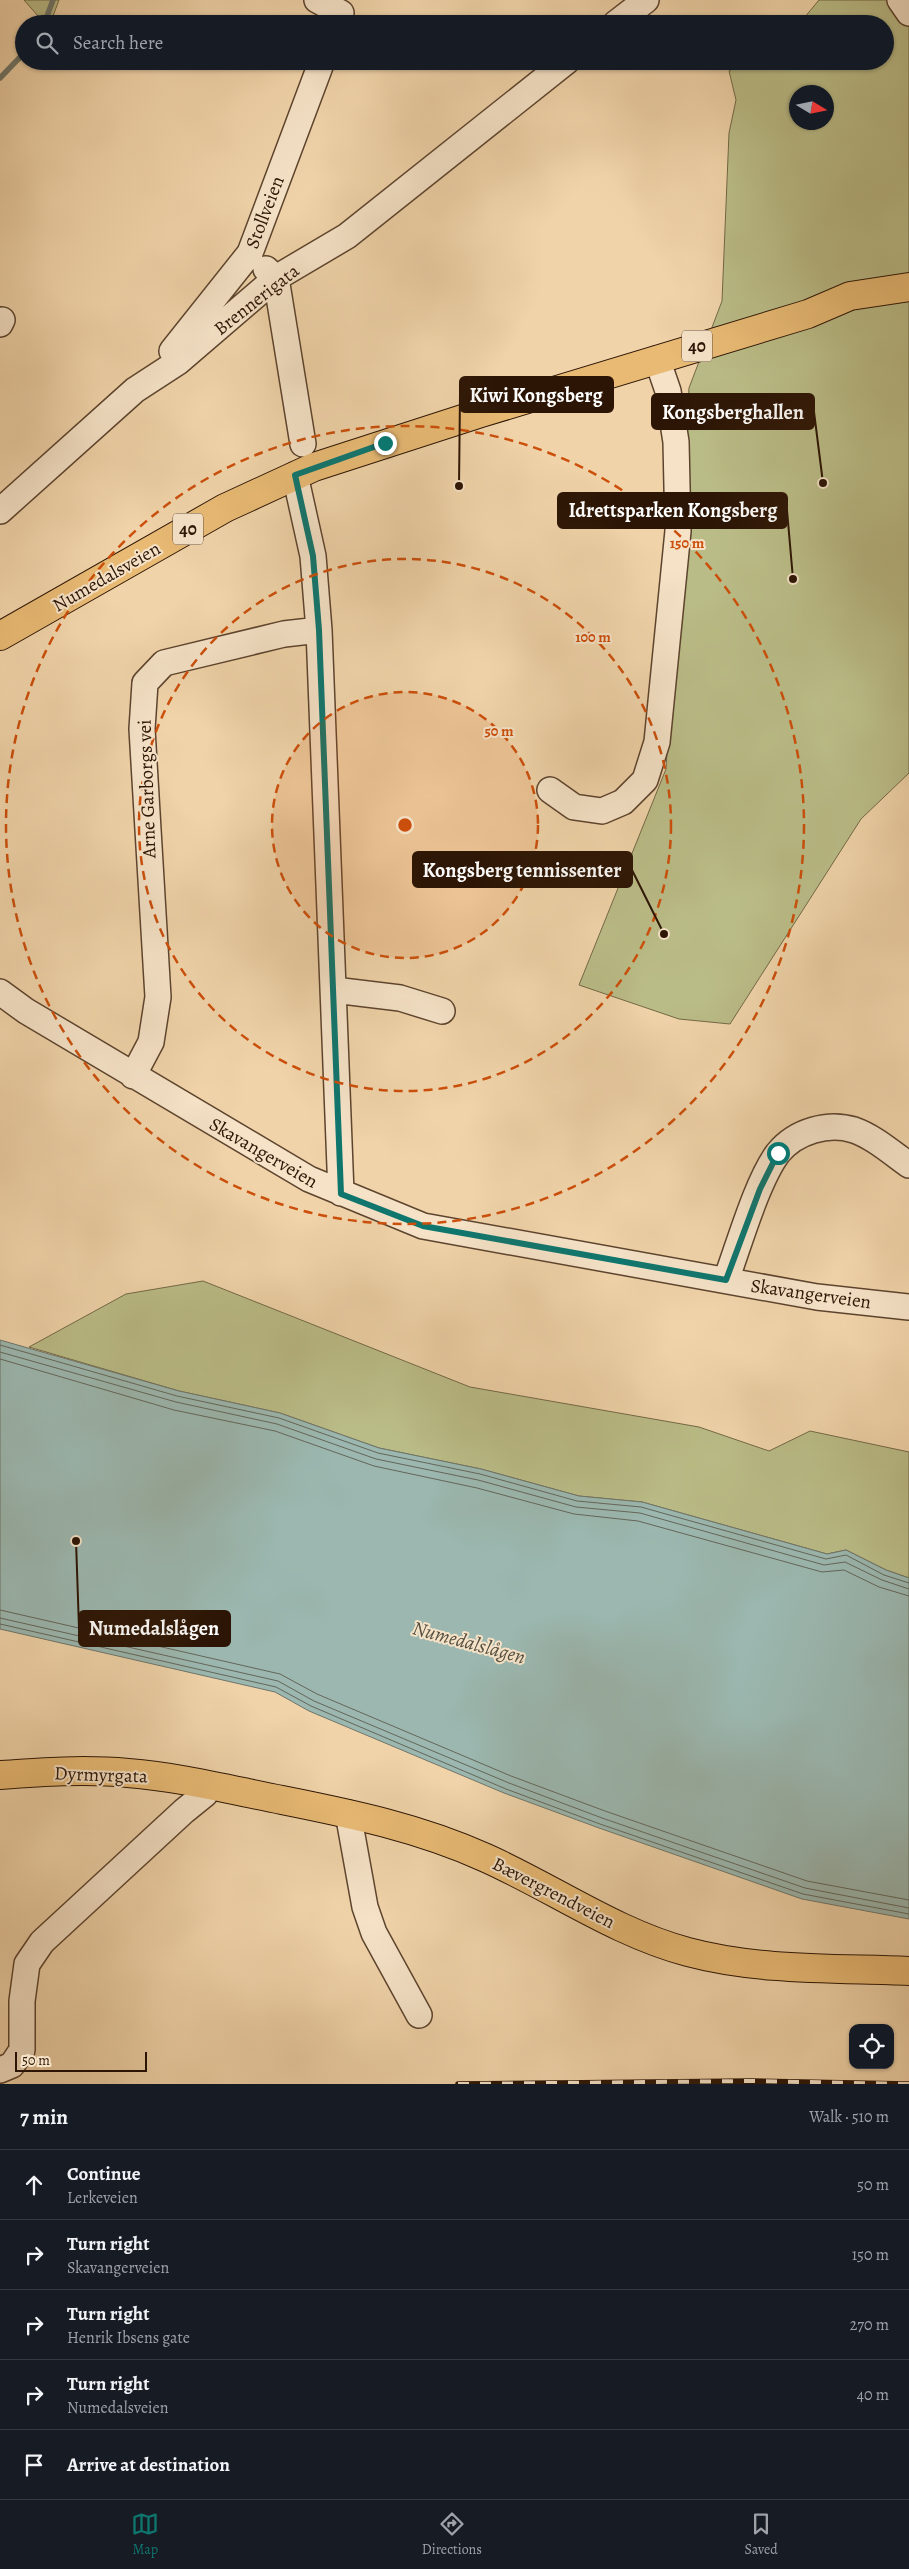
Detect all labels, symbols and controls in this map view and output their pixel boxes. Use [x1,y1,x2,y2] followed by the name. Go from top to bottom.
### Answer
[15,15,894,70] search box
[33,29,61,57] icon: search
[73,30,163,56] text: Search here
[789,85,834,130] north arrow
[239,172,291,253] street label: Stollveien
[208,258,305,341] street label: Brennerigata
[682,331,712,362] road number: 40
[460,377,613,412] callout: Kiwi Kongsberg
[469,382,603,409] text: Kiwi Kongsberg
[652,394,814,429] callout: Kongsberghallen
[662,399,804,426] text: Kongsberghallen
[374,432,397,455] route end
[558,493,787,528] callout: Idrettsparken Kongsberg
[568,497,778,524] text: Idrettsparken Kongsberg
[173,514,203,544] road number: 40
[670,533,705,553] text: 150 m
[48,535,165,618] street label: Numedalsveien
[575,627,611,647] text: 100 m
[132,719,162,860] street label: Arne Garborgs vei
[484,721,514,741] text: 50 m
[396,816,414,834] centre of rings
[413,852,632,887] callout: Kongsberg tennissenter
[423,857,621,884] text: Kongsberg tennissenter
[204,1111,323,1194] street label: Skavangerveien
[767,1142,790,1165] route start
[749,1273,873,1315] street label: Skavangerveien
[79,1611,230,1646] callout: Numedalslågen
[410,1614,528,1670] water label: Numedalslågen
[89,1615,219,1642] text: Numedalslågen
[54,1760,148,1790] street label: Dyrmyrgata
[488,1851,619,1935] street label: Bævergrendveien
[849,2024,894,2069] map controls
[849,2024,894,2069] button: locate
[15,2049,148,2072] scale bar
[22,2051,50,2070] text: 50 m
[20,2103,68,2131] text: 7 min
[809,2106,889,2128] text: Walk · 510 m
[67,2161,141,2187] text: Continue
[20,2171,48,2199] icon: ahead
[857,2174,889,2196] text: 50 m
[67,2187,138,2209] text: Lerkeveien
[67,2231,149,2257] text: Turn right
[20,2241,48,2269] icon: right
[852,2244,889,2266] text: 150 m
[67,2257,169,2279] text: Skavangerveien
[67,2301,149,2327] text: Turn right
[20,2311,48,2339] icon: right
[850,2314,889,2336] text: 270 m
[67,2327,190,2349] text: Henrik Ibsens gate
[67,2371,149,2397] text: Turn right
[20,2381,48,2409] icon: right
[857,2384,889,2406] text: 40 m
[67,2397,169,2419] text: Numedalsveien
[20,2451,48,2479] icon: arrive
[67,2452,230,2478] text: Arrive at destination
[131,2510,159,2559] tab: Map
[422,2510,482,2559] tab: Directions
[745,2510,778,2559] tab: Saved

